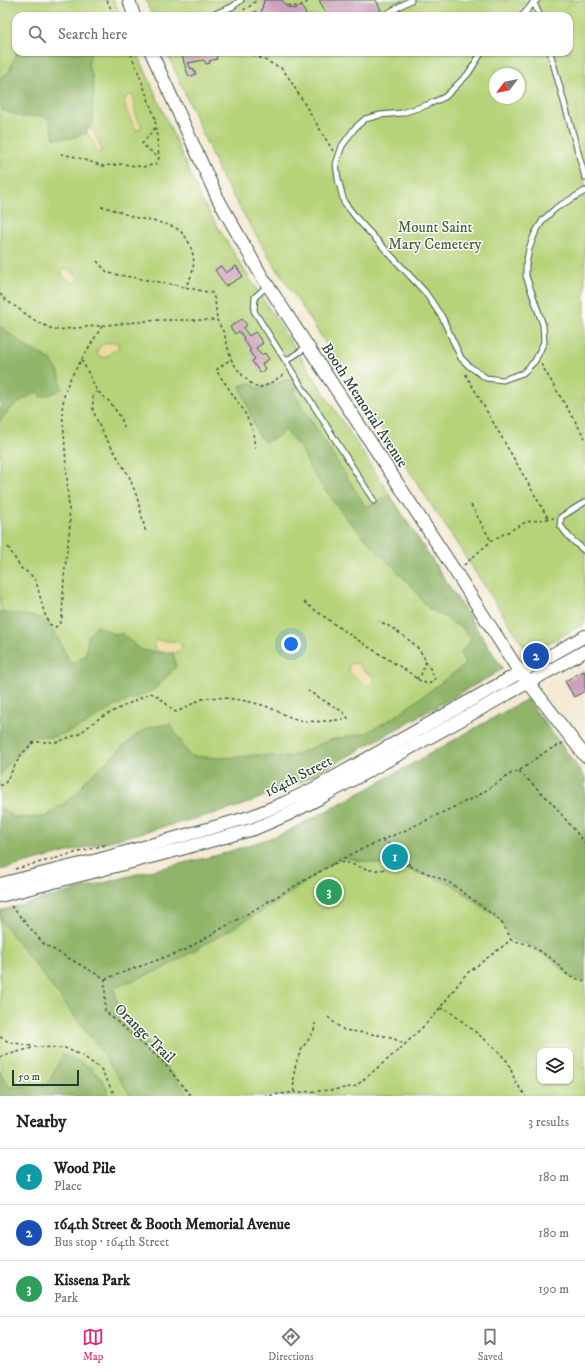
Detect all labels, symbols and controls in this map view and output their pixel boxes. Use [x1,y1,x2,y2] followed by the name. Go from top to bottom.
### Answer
[12,12,573,56] search box
[26,23,48,45] icon: search
[58,25,127,44] text: Search here
[489,68,525,104] north arrow
[388,218,483,254] park label: Mount Saint Mary Cemetery
[317,339,412,471] street label: Booth Memorial Avenue
[281,634,301,654] your location
[523,641,549,671] pin: 2
[261,751,335,802] street label: 164th Street
[382,842,408,872] pin: 1
[316,877,342,907] pin: 3
[110,1000,179,1067] street label: Orange Trail
[537,1048,573,1084] map controls
[537,1048,573,1084] button: layers
[12,1068,79,1087] scale bar
[18,1070,40,1084] text: 50 m
[16,1111,66,1133] text: Nearby
[528,1114,569,1130] text: 3 results
[54,1159,116,1178] text: Wood Pile
[27,1169,31,1185] text: 1
[538,1169,569,1185] text: 180 m
[54,1178,82,1194] text: Place
[54,1215,290,1234] text: 164th Street & Booth Memorial Avenue
[26,1225,32,1241] text: 2
[538,1225,569,1241] text: 180 m
[54,1234,169,1250] text: Bus stop · 164th Street
[54,1271,130,1290] text: Kissena Park
[27,1281,31,1297] text: 3
[538,1281,569,1297] text: 190 m
[54,1290,78,1306] text: Park
[82,1326,104,1364] tab: Map
[268,1326,314,1364] tab: Directions
[478,1326,503,1364] tab: Saved

